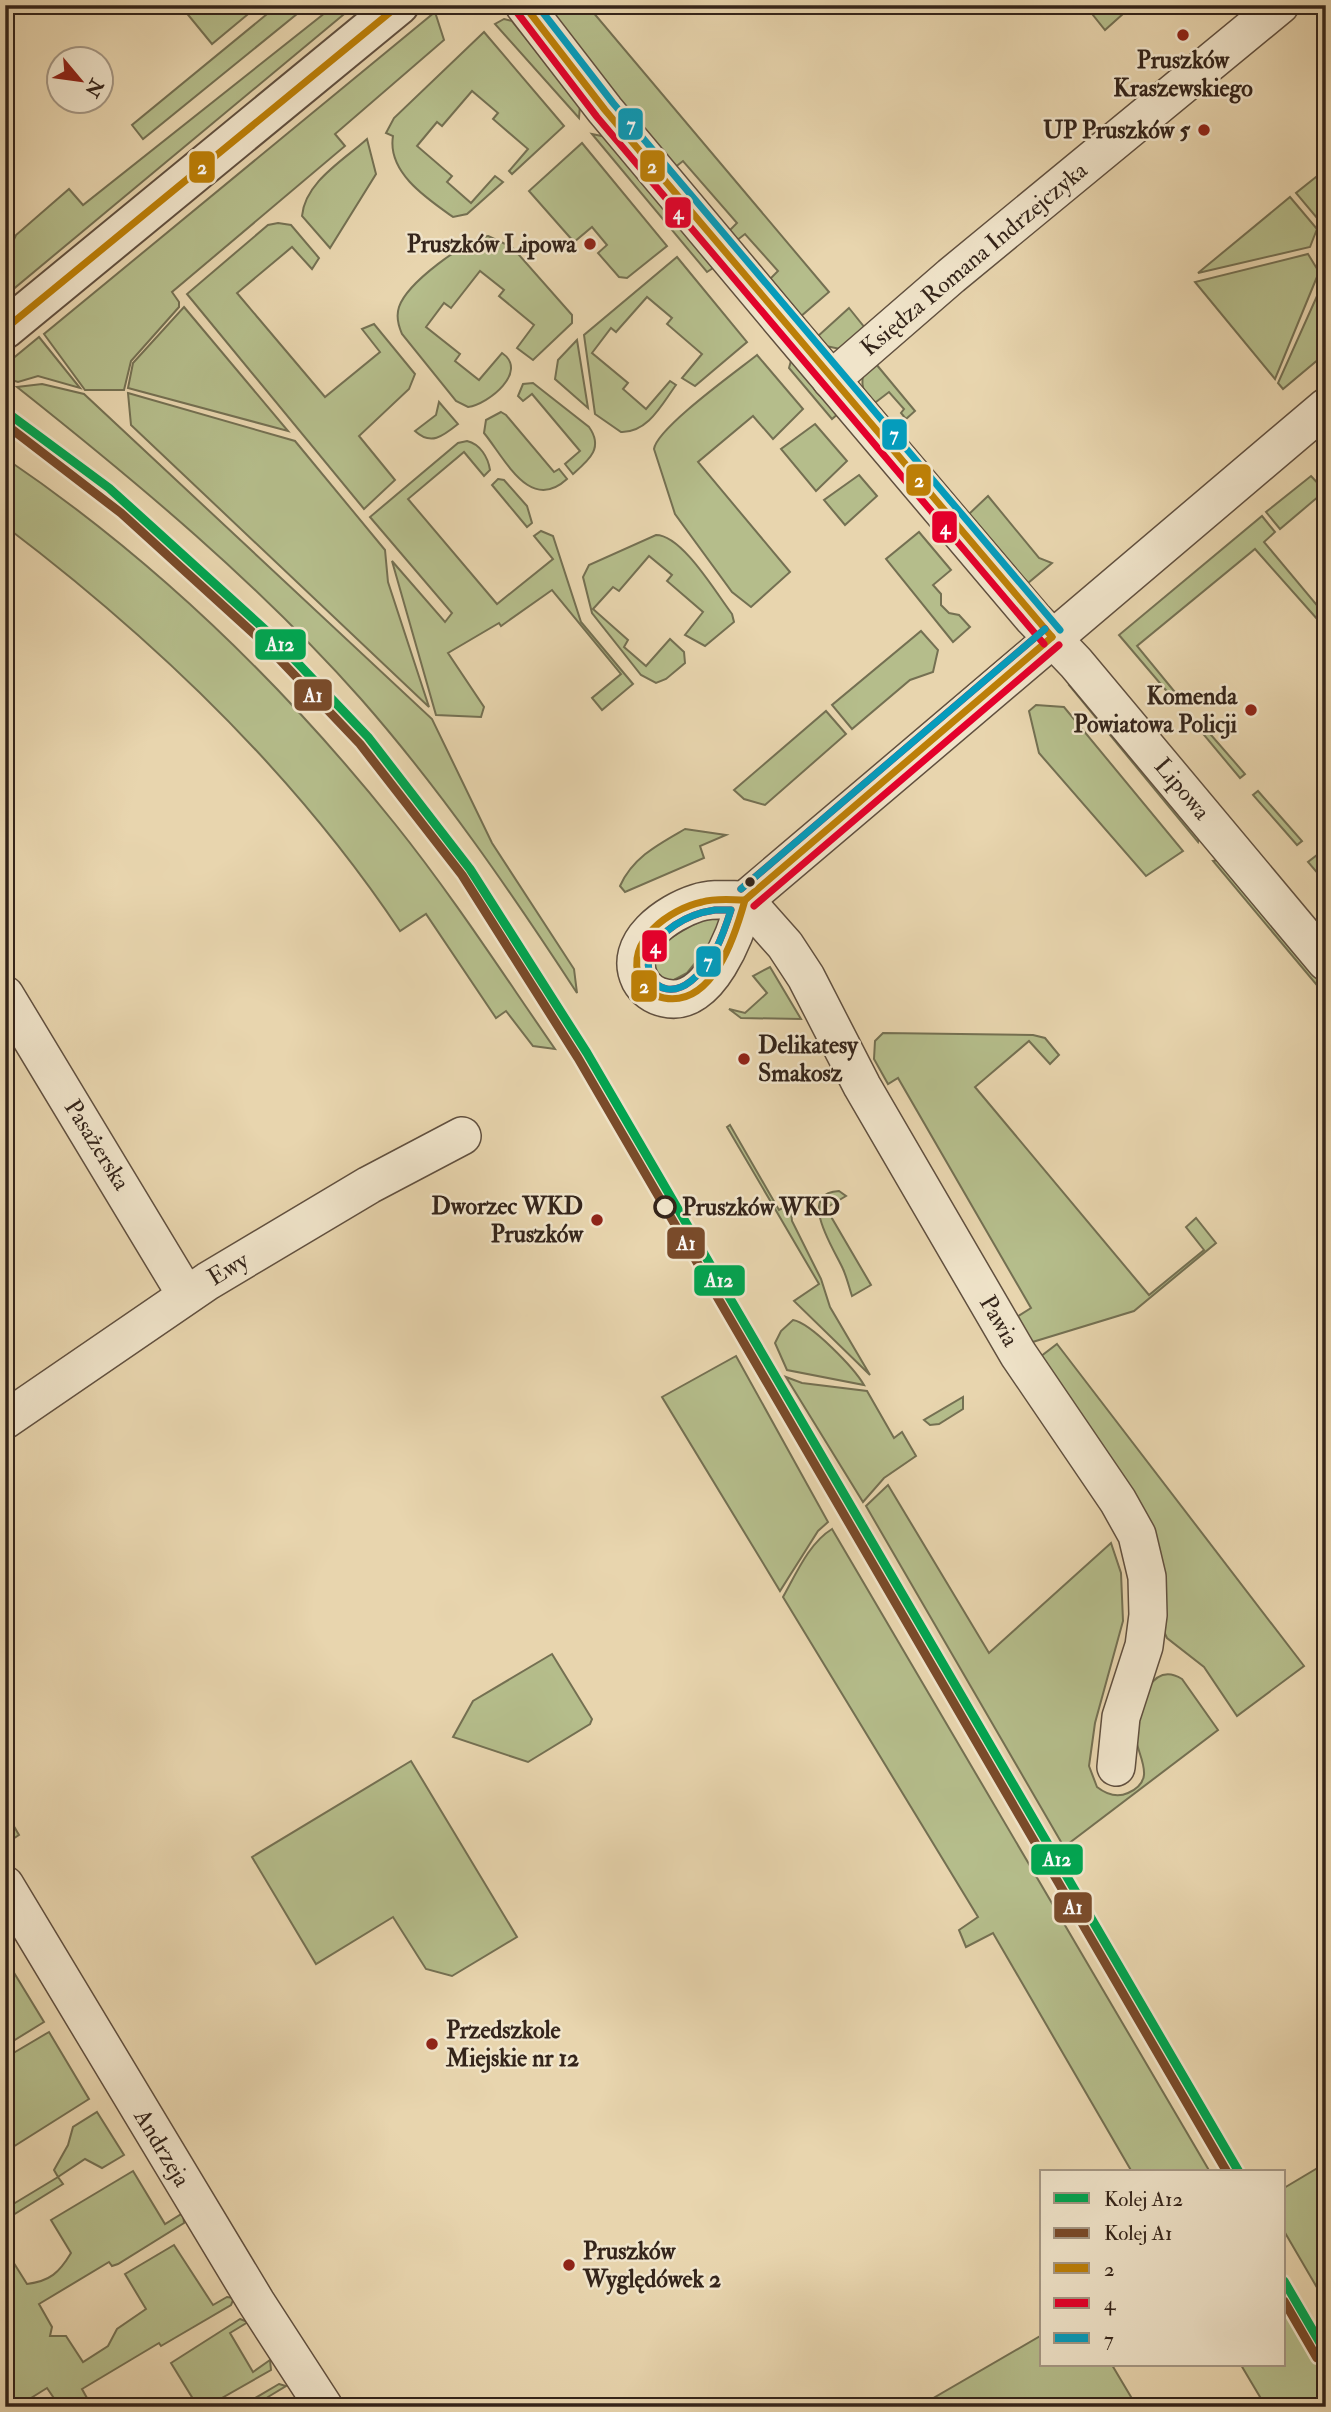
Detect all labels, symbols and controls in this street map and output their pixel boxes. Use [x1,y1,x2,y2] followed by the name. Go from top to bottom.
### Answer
[1175,27,1191,43] marker: Pruszków Kraszewskiego
[1113,45,1253,104] place label: Pruszków Kraszewskiego
[46,46,116,116] north arrow
[79,74,109,102] text: N
[617,107,644,141] line badge: 7
[627,113,636,137] text: 7
[1043,115,1190,146] place label: UP Pruszków 5
[1196,122,1212,138] marker: UP Pruszków 5
[639,149,666,183] line badge: 2
[188,150,216,184] line badge: 2
[854,154,1095,363] street label: Księdza Romana Indrzejczyka
[647,155,657,179] text: 2
[197,156,207,180] text: 2
[664,196,692,229] line badge: 4
[672,201,685,225] text: 4
[407,229,577,260] place label: Pruszków Lipowa
[582,236,598,252] marker: Pruszków Lipowa
[881,418,908,451] line badge: 7
[890,423,899,447] text: 7
[905,463,932,497] line badge: 2
[914,469,924,493] text: 2
[931,510,958,544] line badge: 4
[939,516,952,540] text: 4
[254,628,307,661] line badge: A12
[265,633,295,657] text: A12
[293,678,333,712] line badge: A1
[1074,681,1238,740] place label: Komenda Powiatowa Policji
[303,684,323,708] text: A1
[1243,702,1259,718] marker: Komenda Powiatowa Policji
[1147,752,1218,827] street label: Lipowa
[743,875,757,889] unlabelled marker
[641,929,668,963] line badge: 4
[649,935,662,959] text: 4
[695,945,722,978] line badge: 7
[704,950,713,974] text: 7
[630,969,658,1003] line badge: 2
[639,975,649,999] text: 2
[758,1030,859,1089] place label: Delikatesy Smakosz
[736,1051,752,1067] marker: Delikatesy Smakosz
[57,1094,138,1197] street label: Pasażerska
[431,1191,584,1250] place label: Dworzec WKD Pruszków
[682,1192,840,1223] place label: Pruszków WKD
[654,1196,676,1218] marker: Pruszków WKD
[589,1212,605,1228] marker: Dworzec WKD Pruszków
[666,1226,706,1260] line badge: A1
[676,1232,696,1256] text: A1
[202,1245,255,1293] street label: Ewy
[693,1264,746,1297] line badge: A12
[704,1269,734,1293] text: A12
[972,1290,1027,1353] street label: Pawia
[1030,1843,1084,1876] line badge: A12
[1042,1848,1072,1872] text: A12
[1053,1891,1093,1924] line badge: A1
[1063,1896,1083,1920] text: A1
[445,2015,579,2074] place label: Przedszkole Miejskie nr 12
[424,2036,440,2052] marker: Przedszkole Miejskie nr 12
[126,2103,198,2194] street label: Andrzeja
[1040,2170,1286,2366] legend
[1104,2186,1183,2213] text: Kolej A12
[1104,2220,1173,2247] text: Kolej A1
[582,2236,721,2295] place label: Pruszków Wyględówek 2
[1104,2256,1115,2283] text: 2
[561,2257,577,2273] marker: Pruszków Wyględówek 2
[1104,2290,1117,2317] text: 4
[1104,2326,1114,2353] text: 7

